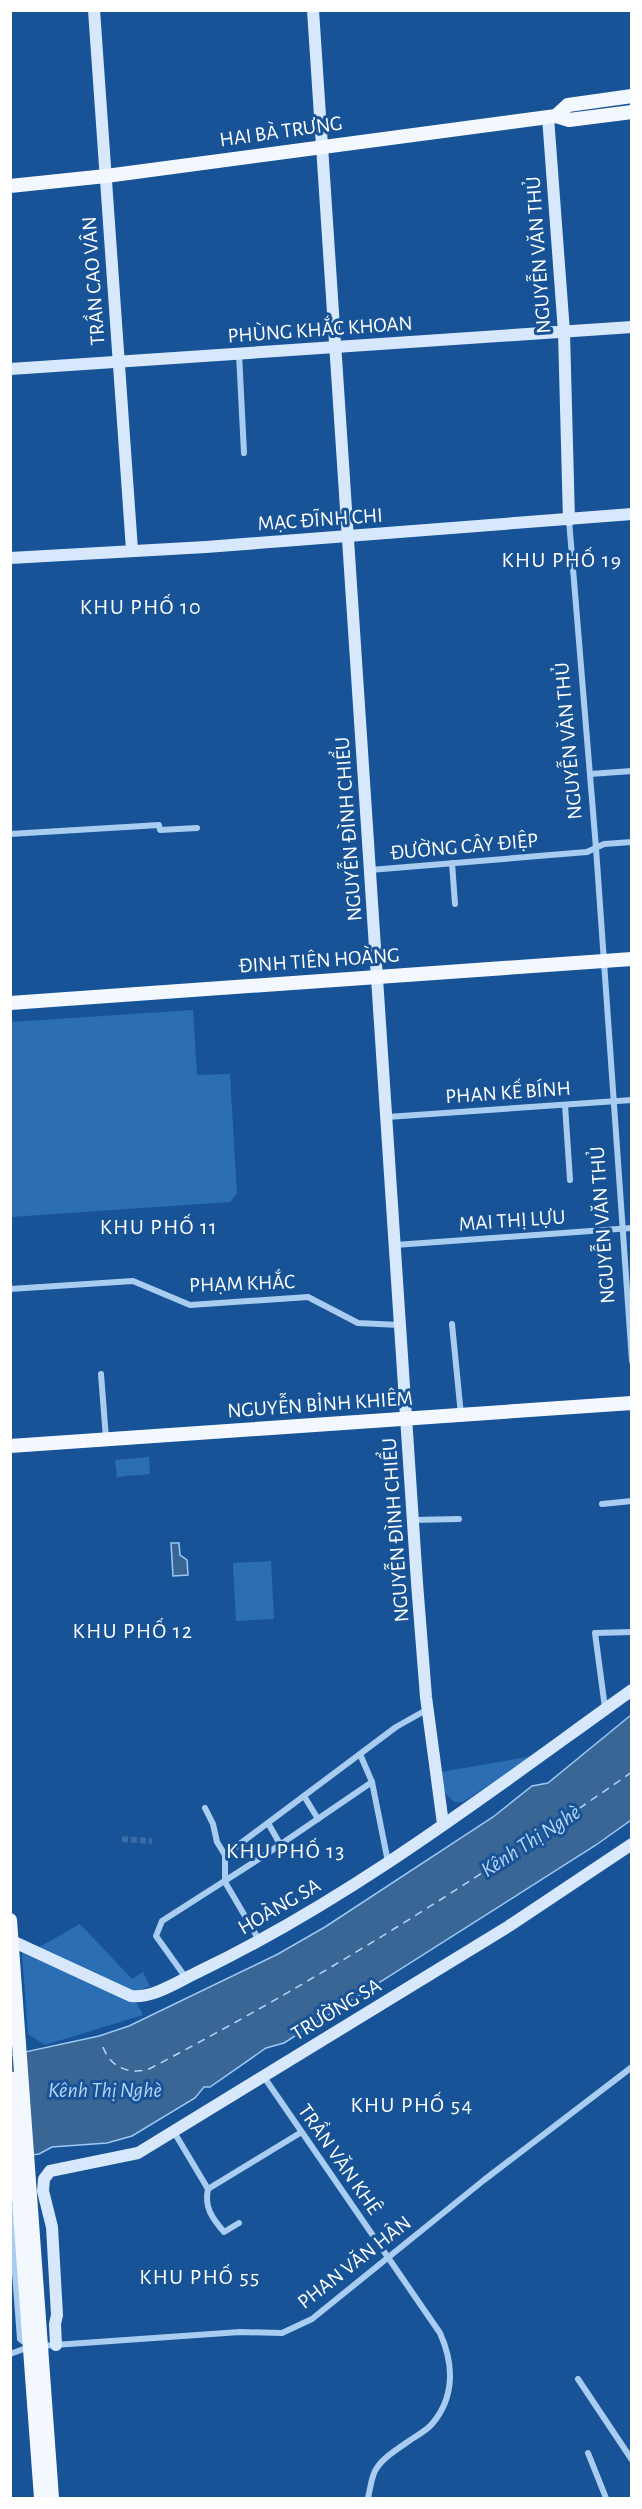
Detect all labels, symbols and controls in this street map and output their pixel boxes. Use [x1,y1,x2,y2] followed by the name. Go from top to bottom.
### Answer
[218,110,344,151] street label: HAI BÀ TRƯNG
[518,175,554,335] street label: NGUYỄN VĂN THỦ
[75,216,108,346] street label: TRẦN CAO VÂN
[226,309,413,346] street label: PHÙNG KHẮC KHOAN
[257,504,383,534] street label: MẠC ĐĨNH CHI
[501,546,623,571] district label: KHU PHỐ 19
[80,593,202,618] district label: KHU PHỐ 10
[546,661,586,821] street label: NGUYỄN VĂN THỦ
[327,736,365,922] street label: NGUYỄN ĐÌNH CHIỂU
[389,828,539,863] street label: ĐƯỜNG CÂY ĐIỆP
[238,942,400,977] street label: ĐINH TIÊN HOÀNG
[444,1074,572,1107] street label: PHAN KẾ BÍNH
[582,1145,618,1305] street label: NGUYỄN VĂN THỦ
[458,1206,566,1235] street label: MAI THỊ LỰU
[100,1213,218,1238] district label: KHU PHỐ 11
[189,1267,295,1296] street label: PHẠM KHẮC
[226,1383,414,1421] street label: NGUYỄN BỈNH KHIÊM
[374,1437,412,1623] street label: NGUYỄN ĐÌNH CHIỂU
[73,1617,193,1642] district label: KHU PHỐ 12
[477,1801,584,1881] water label: Kênh Thị Nghè
[226,1837,346,1862] district label: KHU PHỐ 13
[233,1873,324,1938] street label: HOÀNG SA
[287,1973,385,2044] street label: TRƯỜNG SA
[48,2079,162,2101] water label: Kênh Thị Nghè
[351,2091,473,2116] district label: KHU PHỐ 54
[294,2098,389,2218] street label: TRẦN VĂN KHÊ
[292,2210,415,2313] street label: PHAN VĂN HÂN
[139,2263,261,2288] district label: KHU PHỐ 55

